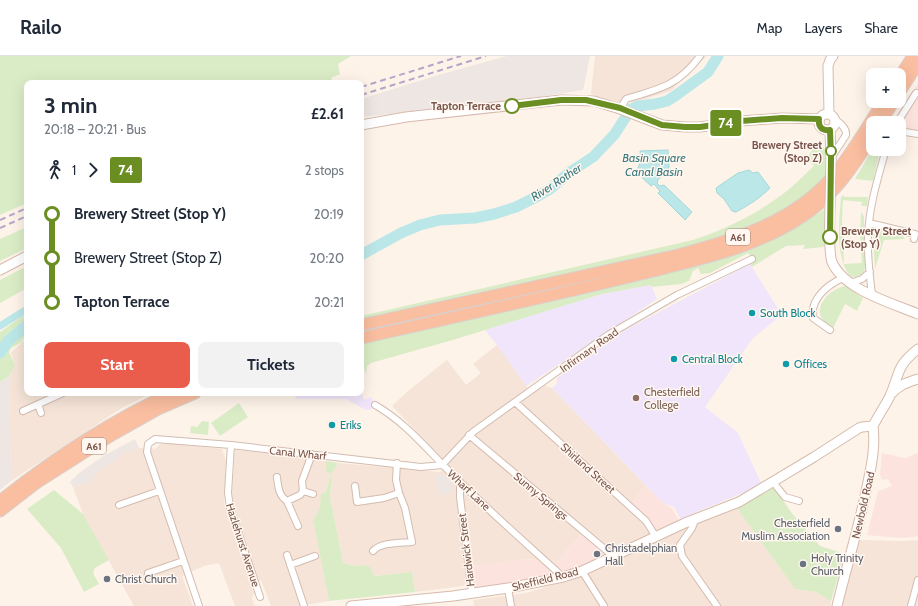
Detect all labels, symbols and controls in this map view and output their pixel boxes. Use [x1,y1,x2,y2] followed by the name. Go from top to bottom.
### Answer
[20,16,62,39] text: Railo
[757,19,782,37] text: Map
[804,19,842,37] text: Layers
[864,19,898,37] text: Share
[866,68,906,156] map controls
[866,68,906,108] button: +
[44,92,97,119] text: 3 min
[504,98,520,114] marker: Tapton Terrace
[431,99,501,113] place label: Tapton Terrace
[311,105,344,123] text: £2.61
[708,110,744,136] line badge: 74
[718,114,734,132] text: 74
[866,116,906,156] button: −
[44,121,146,137] text: 20:18 – 20:21 · Bus
[752,138,822,165] place label: Brewery Street (Stop Z)
[825,145,837,157] marker: Brewery Street (Stop Z)
[622,150,686,179] water label: Basin Square Canal Basin
[44,159,66,181] icon: walk
[82,159,104,181] icon: forward
[528,159,585,204] water label: River Rother
[118,161,134,179] text: 74
[72,162,76,178] text: 1
[305,162,344,178] text: 2 stops
[74,205,226,223] text: Brewery Street (Stop Y)
[314,206,344,222] text: 20:19
[841,224,912,251] place label: Brewery Street (Stop Y)
[726,229,750,245] road number: A61
[822,229,838,245] marker: Brewery Street (Stop Y)
[74,249,222,267] text: Brewery Street (Stop Z)
[310,250,344,266] text: 20:20
[74,293,170,311] text: Tapton Terrace
[314,294,344,310] text: 20:21
[760,306,815,320] place label: South Block
[747,308,757,318] marker: South Block
[557,325,621,375] street label: Infirmary Road
[44,342,190,388] button: Start
[198,342,344,388] button: Tickets
[682,352,743,366] place label: Central Block
[669,354,679,364] marker: Central Block
[794,357,828,371] place label: Offices
[781,359,791,369] marker: Offices
[644,385,700,412] place label: Chesterfield College
[631,393,641,403] marker: Chesterfield College
[340,418,362,432] place label: Eriks
[327,420,337,430] marker: Eriks
[82,438,106,454] road number: A61
[558,440,619,496] street label: Shirland Street
[269,443,328,463] street label: Canal Wharf
[445,467,494,514] street label: Wharf Lane
[511,469,571,523] street label: Sunny Springs
[848,470,878,540] street label: Newbold Road
[223,501,263,589] street label: Hazlehurst Avenue
[455,512,477,587] street label: Hardwick Street
[741,516,830,543] place label: Chesterfield Muslim Association
[833,524,843,534] marker: Chesterfield Muslim Association
[605,541,677,568] place label: Christadelphian Hall
[592,549,602,559] marker: Christadelphian Hall
[811,551,864,578] place label: Holy Trinity Church
[798,559,808,569] marker: Holy Trinity Church
[510,564,580,594] street label: Sheffield Road
[115,572,177,586] place label: Christ Church
[102,574,112,584] marker: Christ Church

